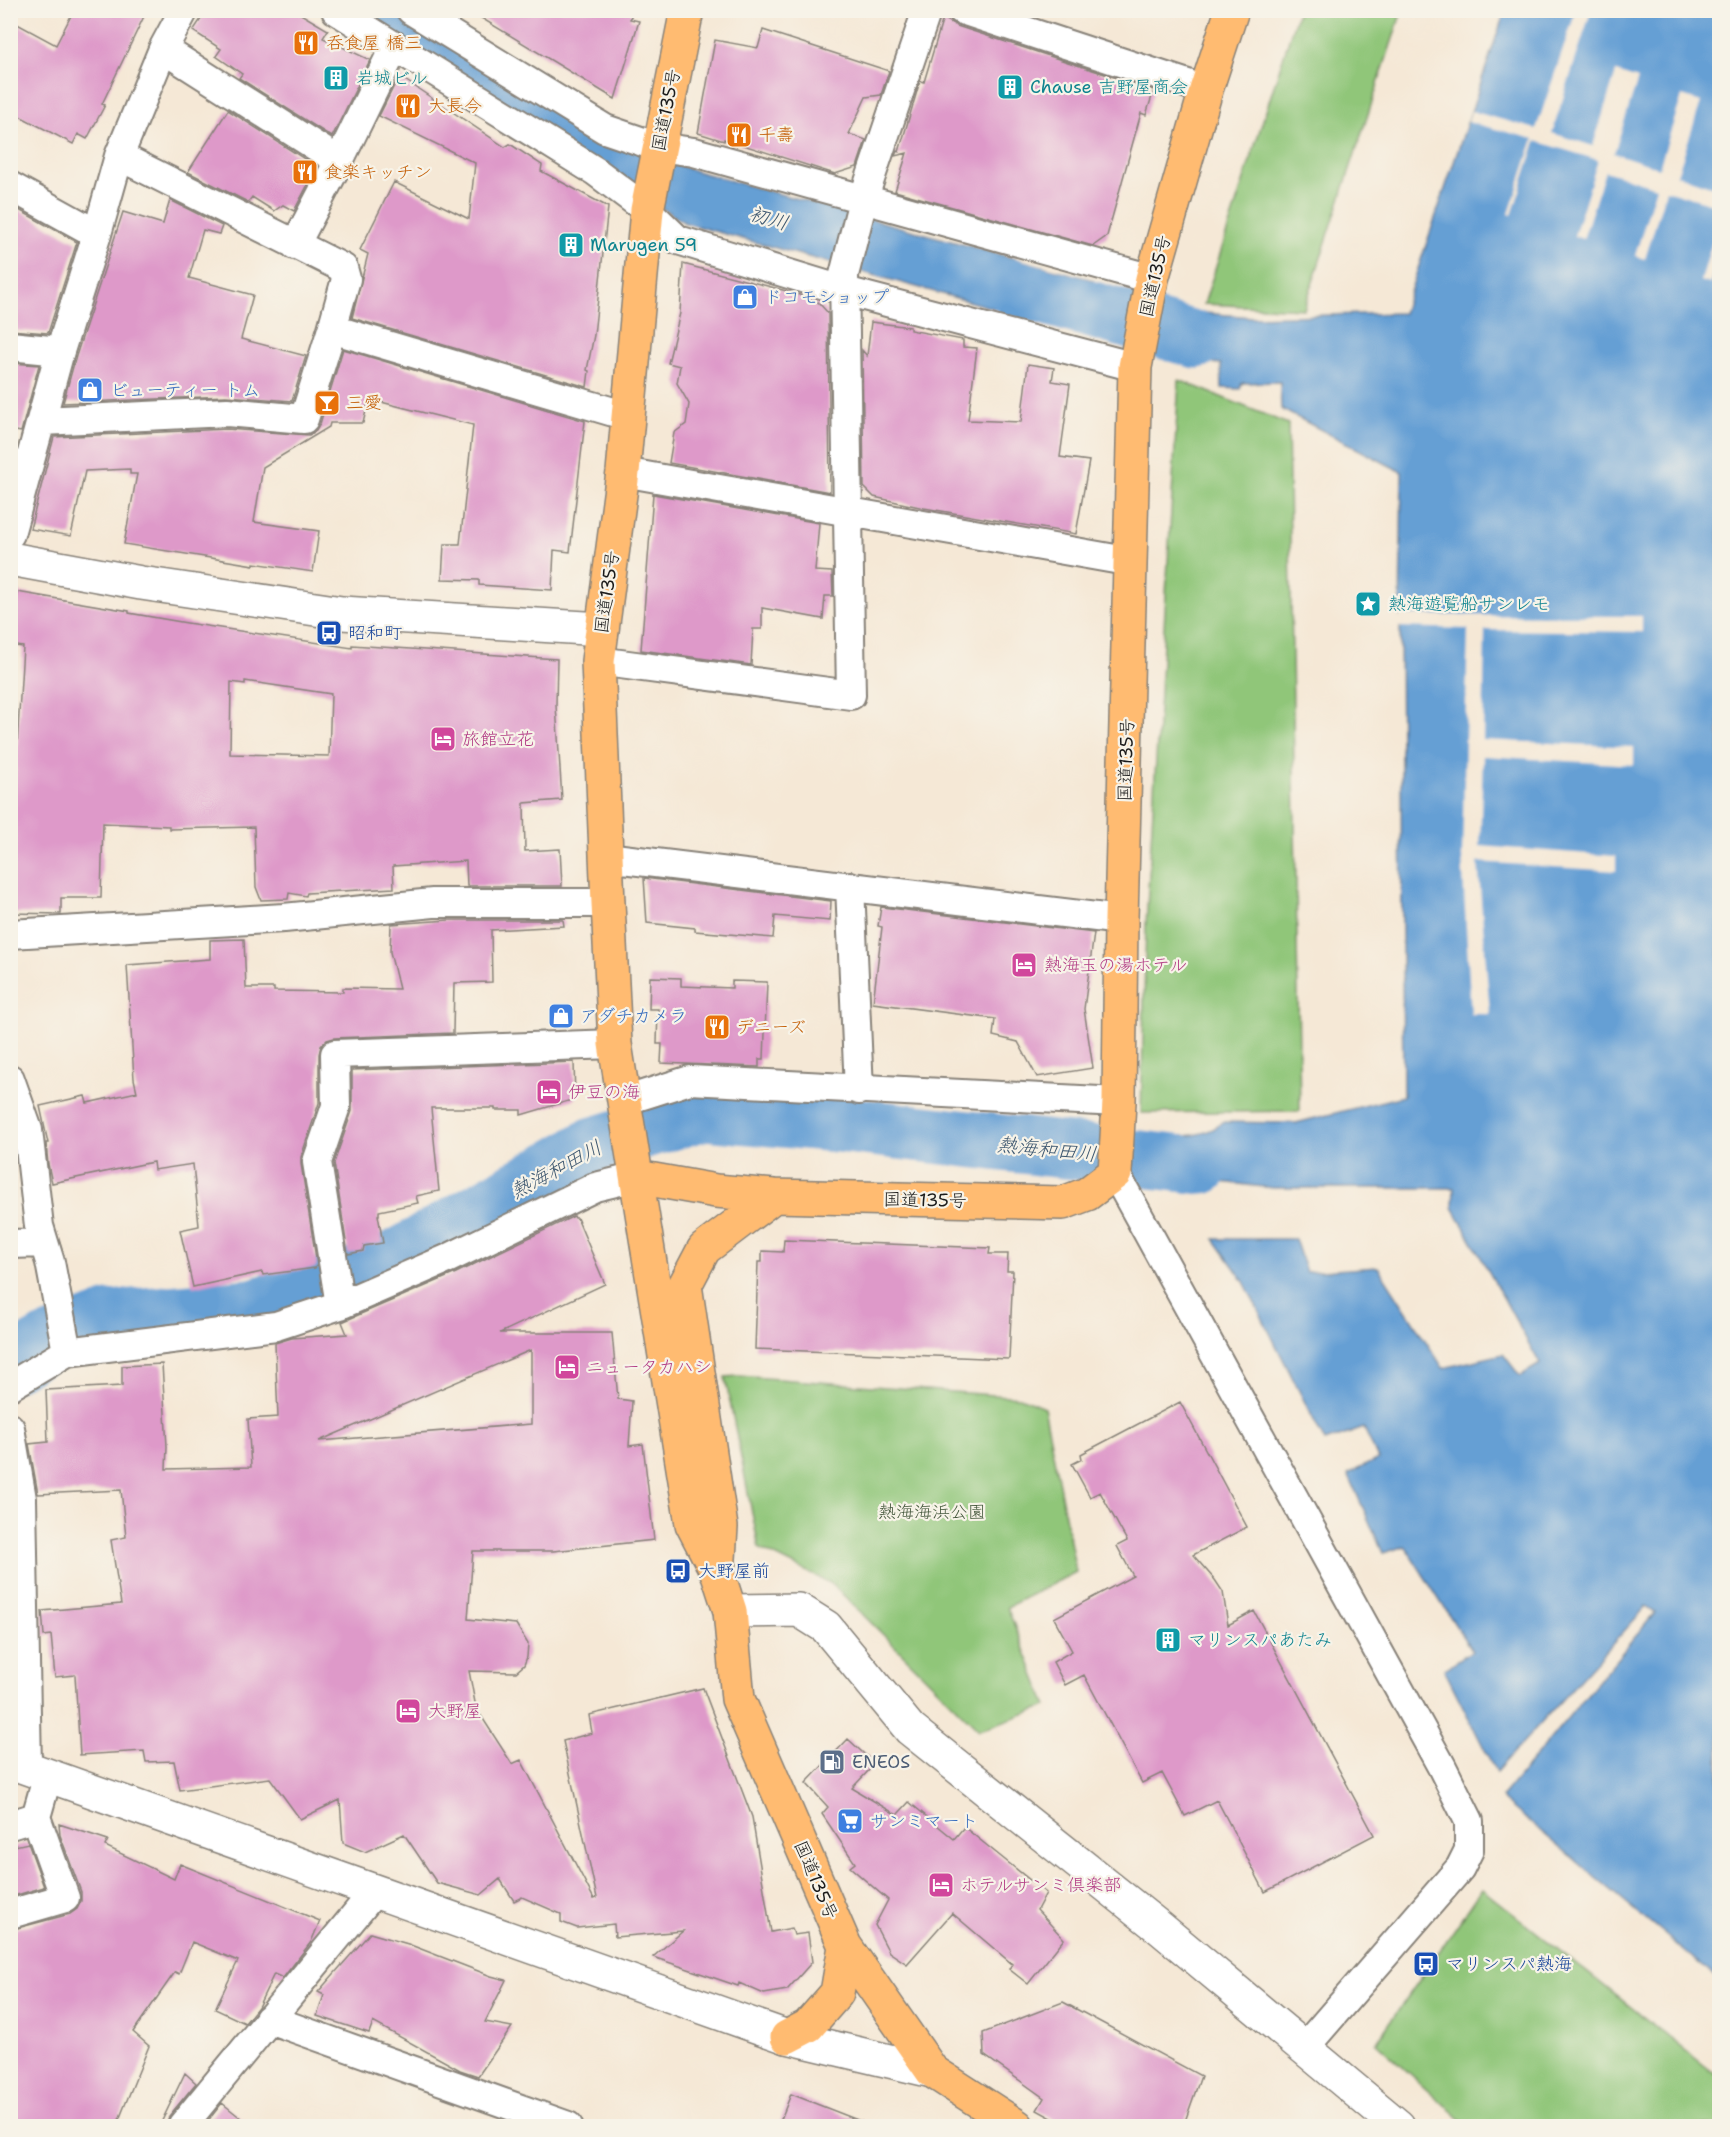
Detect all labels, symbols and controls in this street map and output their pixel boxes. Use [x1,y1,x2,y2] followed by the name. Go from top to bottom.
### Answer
[291,28,321,58] restaurant icon: 呑食屋 橋三
[326,31,422,55] place label: 呑食屋 橋三
[321,63,351,93] building icon: 岩城ビル
[356,66,428,90] place label: 岩城ビル
[646,67,686,153] street label: 国道135号
[995,72,1025,102] building icon: Chause 吉野屋商会
[1030,75,1188,99] place label: Chause 吉野屋商会
[393,91,423,121] restaurant icon: 大長今
[428,94,482,118] place label: 大長今
[724,120,754,150] restaurant icon: 千壽
[758,123,794,147] place label: 千壽
[290,157,320,187] restaurant icon: 食楽キッチン
[324,160,432,184] place label: 食楽キッチン
[746,200,792,236] water label: 初川
[556,230,586,260] building icon: Marugen 59
[1134,232,1176,320] street label: 国道135号
[590,233,697,257] place label: Marugen 59
[730,282,760,312] shop icon: ドコモショップ
[764,285,889,309] place label: ドコモショップ
[75,375,105,405] shop icon: ビューティー トム
[110,378,260,402] place label: ビューティー トム
[312,388,342,418] bar icon: 三愛
[346,391,382,415] place label: 三愛
[589,549,625,635] street label: 国道135号
[1353,589,1383,619] place icon: 熱海遊覧船サンレモ
[1388,592,1550,616] place label: 熱海遊覧船サンレモ
[314,618,344,648] bus stop icon: 昭和町
[348,621,402,645] place label: 昭和町
[1113,718,1139,802] street label: 国道135号
[428,724,458,754] hotel icon: 旅館立花
[462,727,534,751] place label: 旅館立花
[1009,950,1039,980] hotel icon: 熱海玉の湯ホテル
[1044,953,1187,977] place label: 熱海玉の湯ホテル
[546,1001,576,1031] shop icon: アダチカメラ
[580,1004,687,1028] place label: アダチカメラ
[702,1012,732,1042] restaurant icon: デニーズ
[736,1015,806,1039] place label: デニーズ
[534,1077,564,1107] hotel icon: 伊豆の海
[568,1080,640,1104] place label: 伊豆の海
[996,1131,1098,1167] water label: 熱海和田川
[506,1134,606,1204] water label: 熱海和田川
[883,1187,967,1213] street label: 国道135号
[552,1352,582,1382] hotel icon: ニュータカハシ
[586,1355,712,1379] place label: ニュータカハシ
[878,1500,986,1524] park label: 熱海海浜公園
[663,1556,693,1586] bus stop icon: 大野屋前
[698,1559,770,1583] place label: 大野屋前
[1153,1625,1183,1655] building icon: マリンスパあたみ
[1188,1628,1332,1652] place label: マリンスパあたみ
[393,1696,423,1726] hotel icon: 大野屋
[428,1699,482,1723] place label: 大野屋
[817,1747,847,1777] fuel station icon: ENEOS
[852,1750,910,1774] place label: ENEOS
[835,1806,865,1836] supermarket icon: サンミマート
[870,1809,978,1833] place label: サンミマート
[789,1837,843,1923] street label: 国道135号
[926,1870,956,1900] hotel icon: ホテルサンミ倶楽部
[960,1873,1121,1897] place label: ホテルサンミ倶楽部
[1411,1949,1441,1979] bus stop icon: マリンスパ熱海
[1446,1952,1572,1976] place label: マリンスパ熱海

